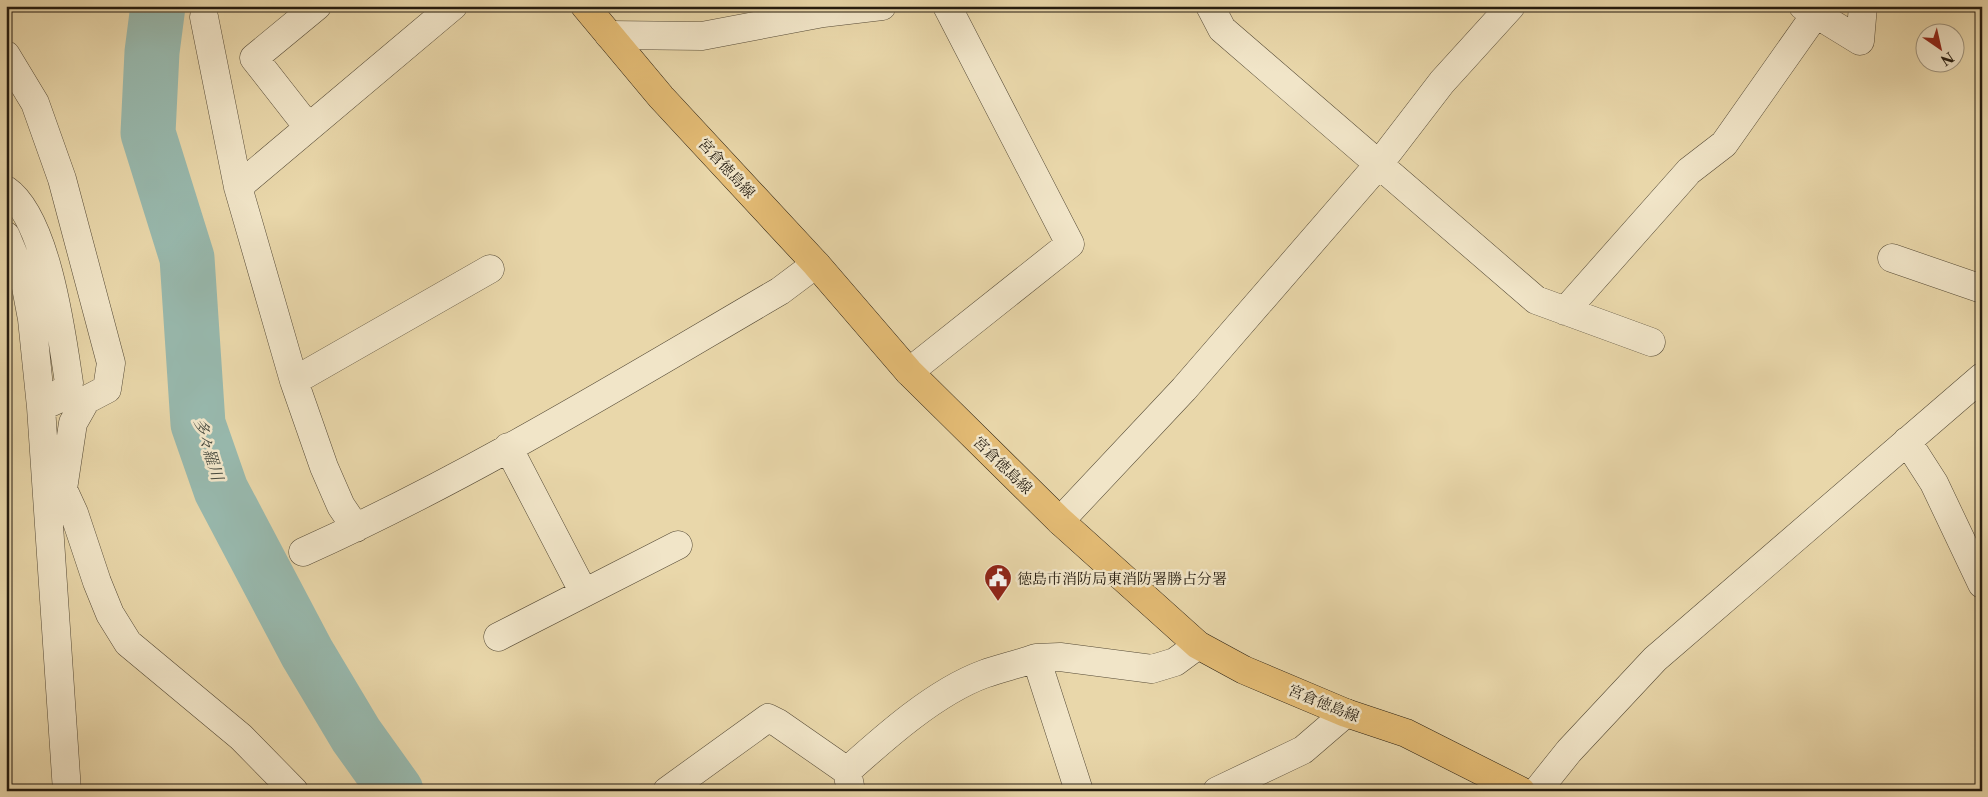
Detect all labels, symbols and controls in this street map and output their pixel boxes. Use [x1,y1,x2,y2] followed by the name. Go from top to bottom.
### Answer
[1916,22,1966,72] north arrow
[1937,48,1957,70] text: N
[694,134,760,202] street label: 宮倉徳島線
[190,415,229,484] water label: 多々羅川
[969,432,1037,498] street label: 宮倉徳島線
[983,563,1013,602] public building icon: 徳島市消防局東消防署勝占分署
[1017,569,1227,588] place label: 徳島市消防局東消防署勝占分署
[1286,680,1362,726] street label: 宮倉徳島線

